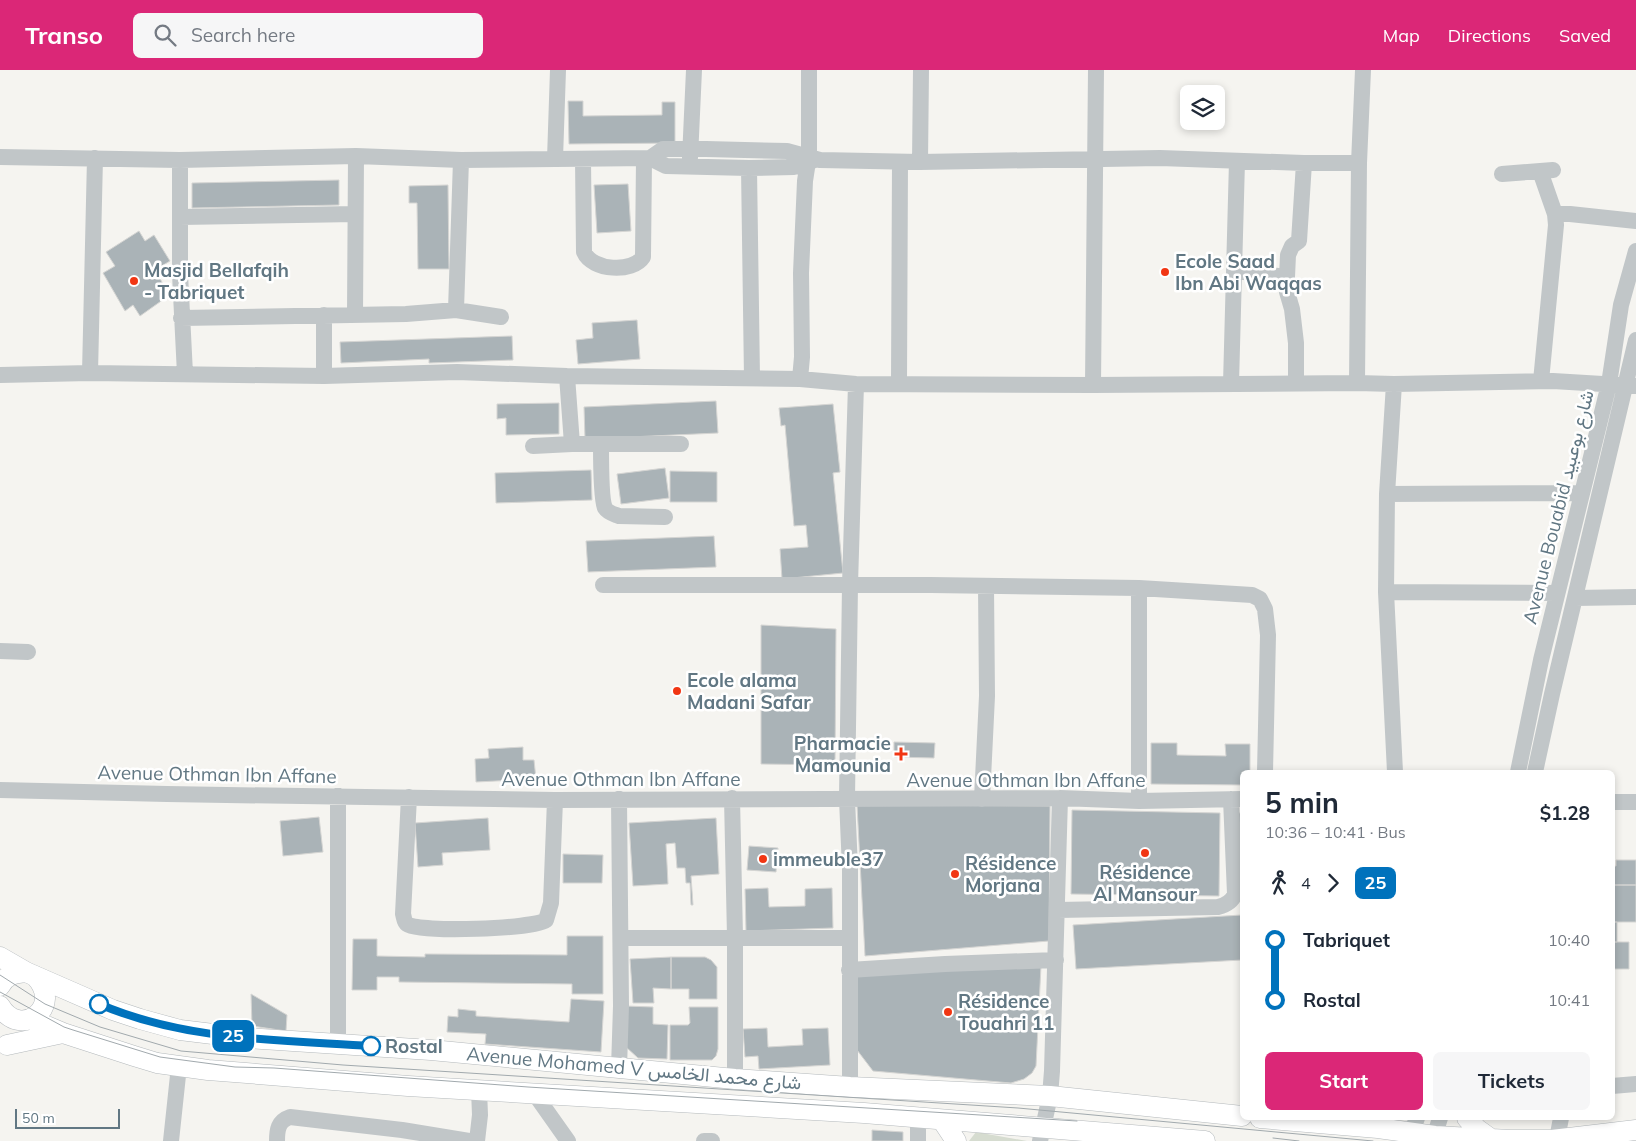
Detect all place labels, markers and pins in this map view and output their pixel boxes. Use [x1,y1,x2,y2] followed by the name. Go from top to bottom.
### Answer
[1175,249,1322,295] place label: Ecole Saad Ibn Abi Waqqas
[144,258,289,304] place label: Masjid Bellafqih - Tabriquet
[1159,266,1171,278] marker: Ecole Saad Ibn Abi Waqqas
[128,275,140,287] marker: Masjid Bellafqih - Tabriquet
[687,668,811,714] place label: Ecole alama Madani Safar
[671,685,683,697] marker: Ecole alama Madani Safar
[794,731,891,777] place label: Pharmacie Mamounia
[895,748,907,760] marker: Pharmacie Mamounia
[773,847,884,871] place label: immeuble37
[1139,847,1151,859] marker: Résidence Al Mansour
[965,851,1056,897] place label: Résidence Morjana
[757,853,769,865] marker: immeuble37
[1093,860,1197,906] place label: Résidence Al Mansour
[949,868,961,880] marker: Résidence Morjana
[958,989,1055,1035] place label: Résidence Touahri 11
[89,994,109,1014] unlabelled marker
[942,1006,954,1018] marker: Résidence Touahri 11
[385,1034,443,1058] place label: Rostal
[361,1036,381,1056] marker: Rostal

